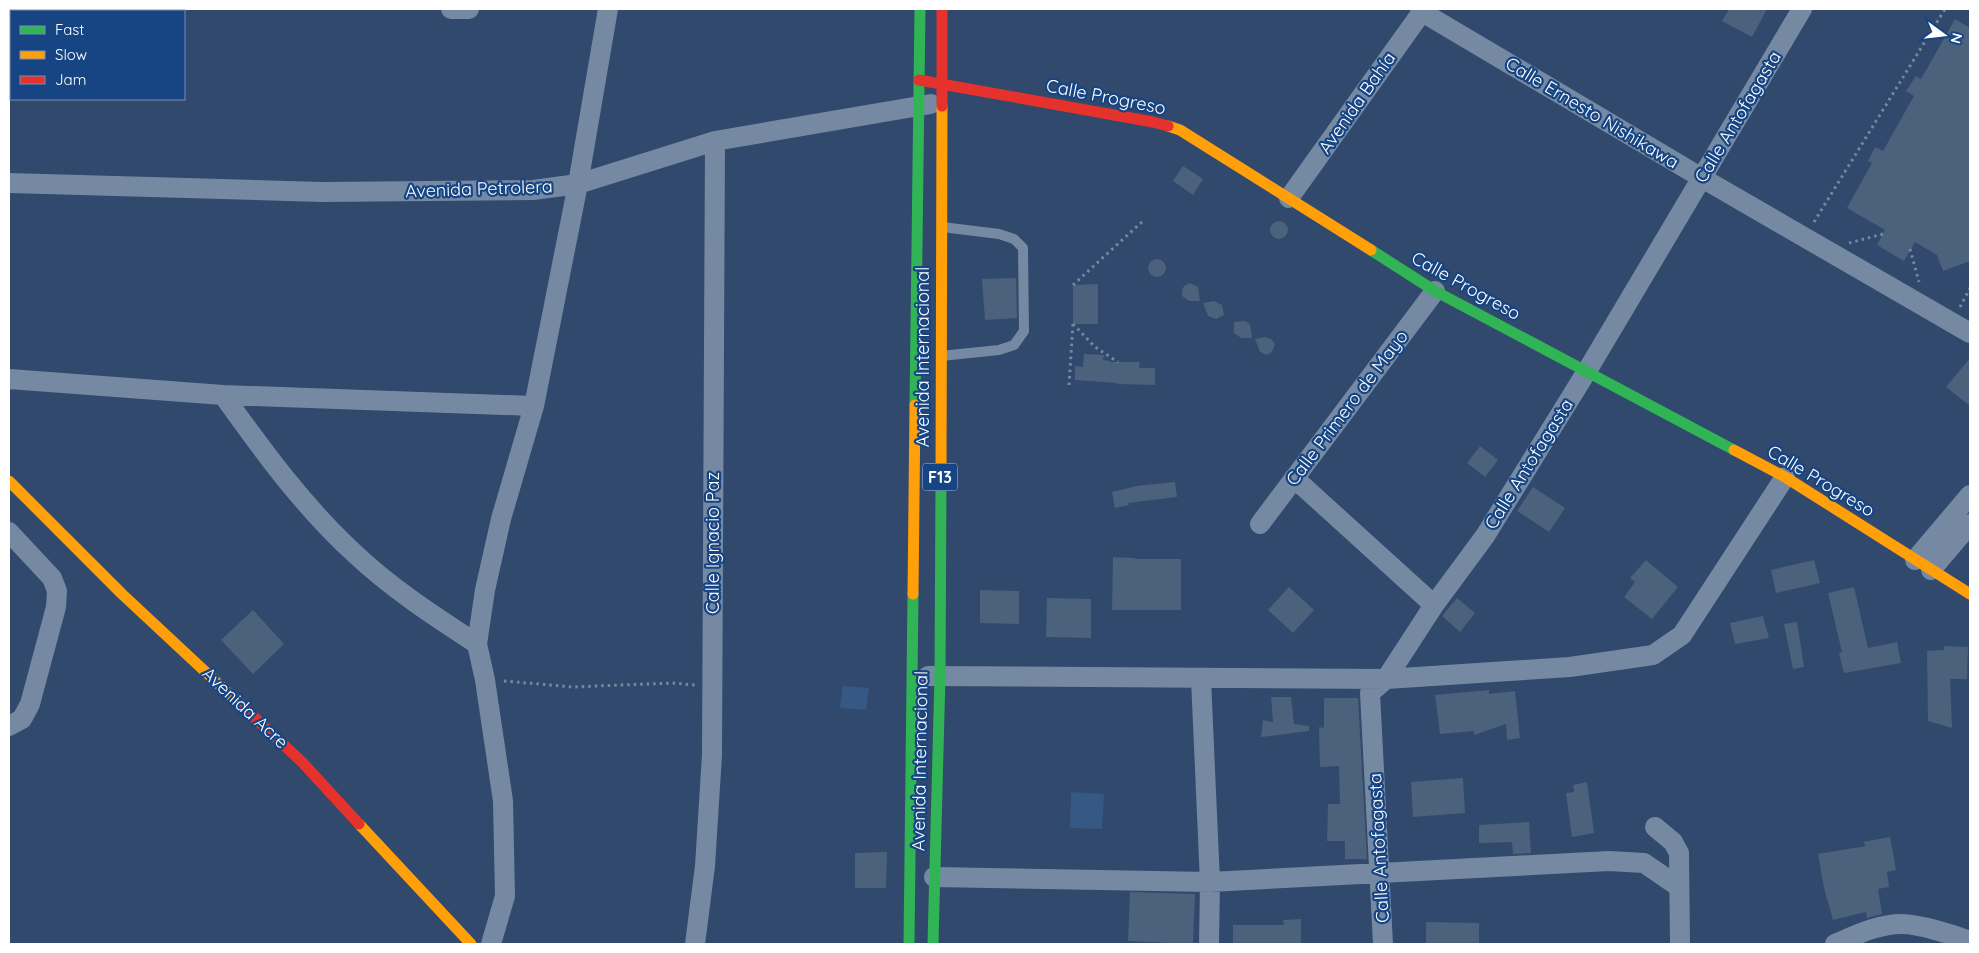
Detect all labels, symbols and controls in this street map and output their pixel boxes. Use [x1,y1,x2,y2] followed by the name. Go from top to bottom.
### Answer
[10,10,185,100] legend
[1919,10,1969,60] north arrow
[55,20,84,39] text: Fast
[1947,31,1967,46] text: N
[55,45,87,64] text: Slow
[1313,47,1400,158] street label: Avenida Bahía
[1689,47,1786,187] street label: Calle Antofagasta
[1501,52,1683,173] street label: Calle Ernesto Nishikawa
[55,70,86,89] text: Jam
[1044,74,1168,119] street label: Calle Progreso
[405,174,553,203] street label: Avenida Petrolera
[1408,246,1525,325] street label: Calle Progreso
[911,267,934,447] street label: Avenida Internacional
[1281,325,1413,490] street label: Calle Primero de Mayo
[1479,394,1578,533] street label: Calle Antofagasta
[1763,439,1879,522] street label: Calle Progreso
[922,464,958,491] road number: F13
[701,472,724,614] street label: Calle Ignacio Paz
[197,662,293,753] street label: Avenida Acre
[906,671,933,851] street label: Avenida Internacional
[1363,773,1394,923] street label: Calle Antofagasta

